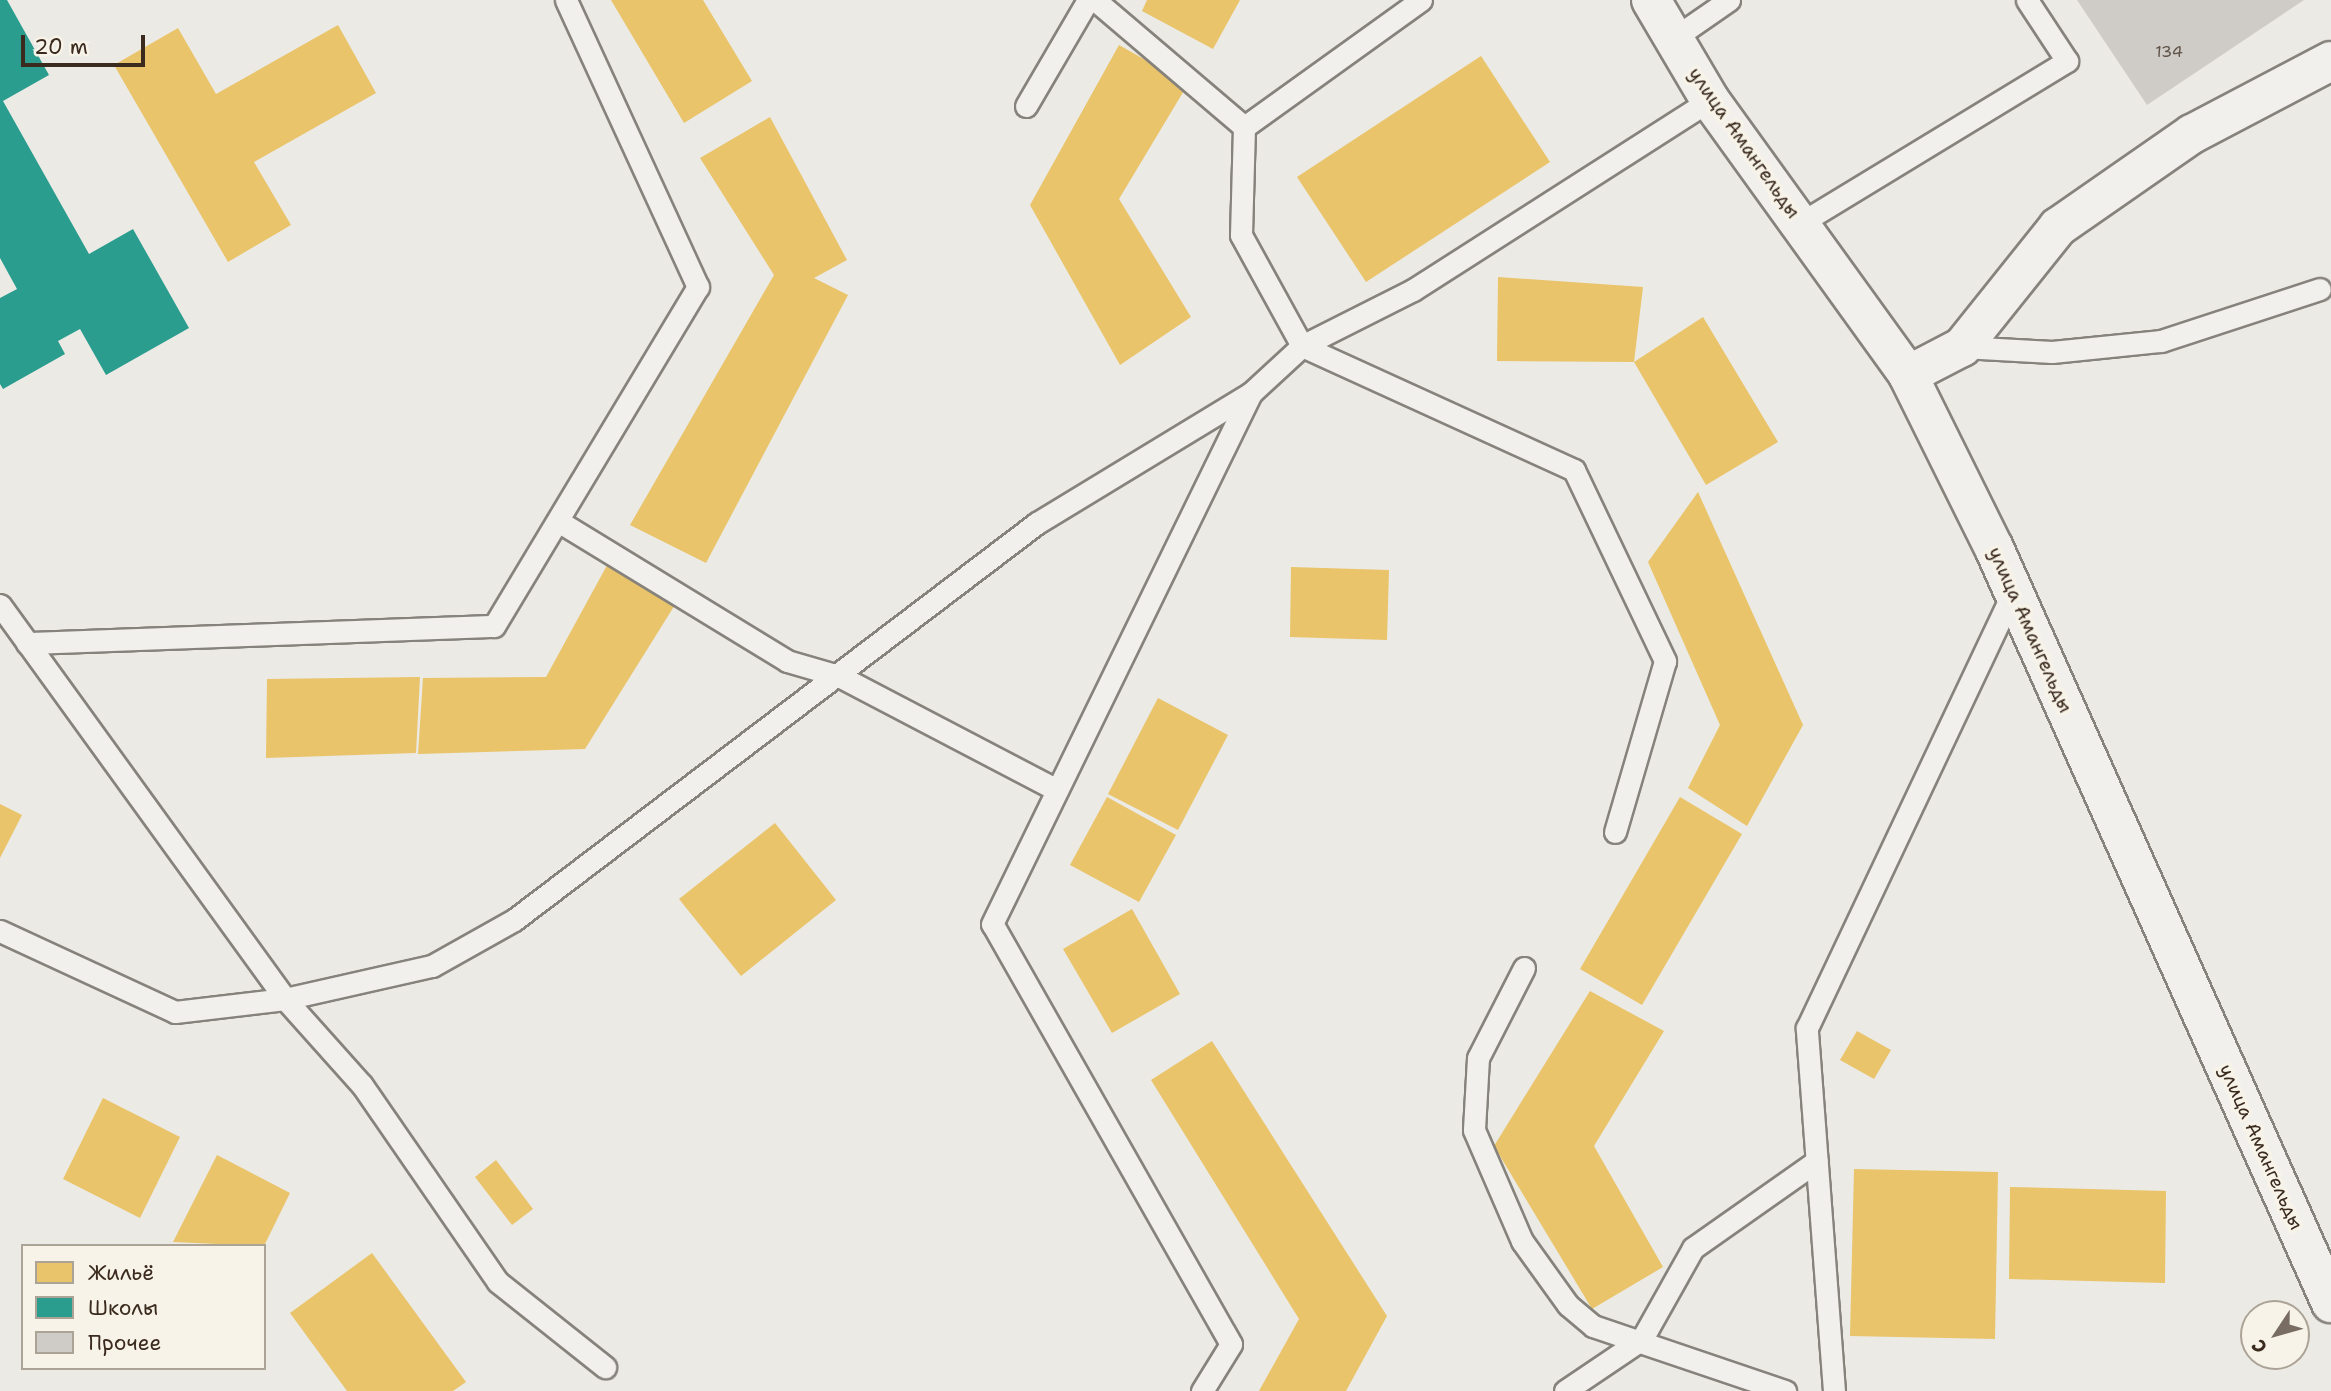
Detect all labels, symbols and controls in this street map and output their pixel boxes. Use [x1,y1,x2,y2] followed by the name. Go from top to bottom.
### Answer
[24,21,149,65] scale bar
[34,33,88,61] text: 20 m
[2155,42,2183,62] house number: 134
[1683,63,1805,223] street label: улица Амангельды
[1983,544,2077,716] street label: улица Амангельды
[2214,1061,2308,1233] street label: улица Амангельды
[21,1244,266,1370] legend
[88,1259,154,1287] text: Жильё
[88,1294,158,1322] text: Школы
[2240,1300,2310,1370] north arrow
[88,1329,161,1357] text: Прочее
[2246,1334,2273,1359] text: С

